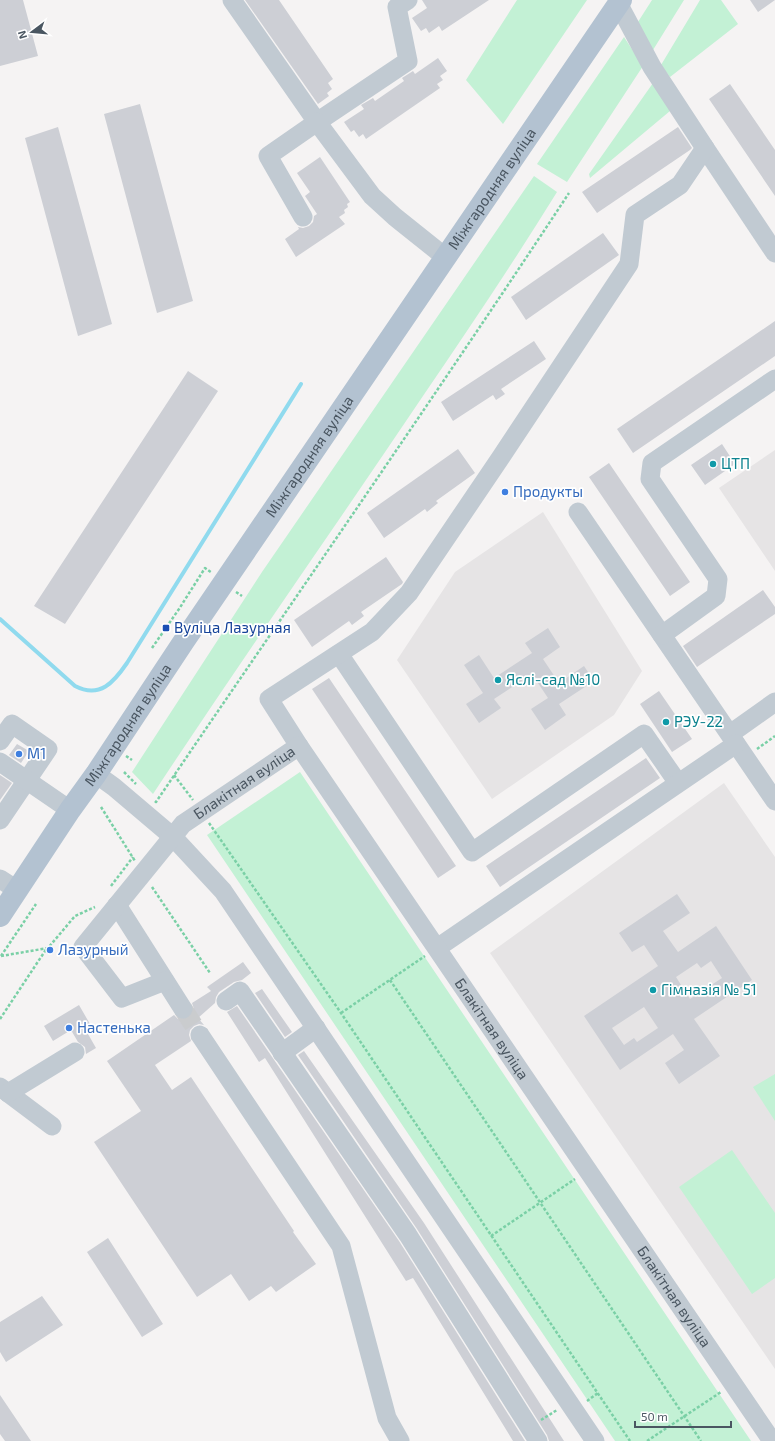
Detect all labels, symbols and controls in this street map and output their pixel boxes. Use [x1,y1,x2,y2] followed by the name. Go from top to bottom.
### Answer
[12,12,52,52] north arrow
[15,29,29,41] text: N
[444,124,539,253] street label: Міжгародняя вуліца
[261,392,357,520] street label: Міжгародняя вуліца
[721,454,750,472] place label: ЦТП
[708,459,718,469] marker: ЦТП
[513,482,583,501] place label: Продукты
[500,487,510,497] marker: Продукты
[174,618,291,637] place label: Вуліца Лазурная
[161,623,171,633] marker: Вуліца Лазурная
[80,660,175,789] street label: Міжгародняя вуліца
[506,670,600,688] place label: Яслі-сад №10
[493,675,503,685] marker: Яслі-сад №10
[674,712,723,730] place label: РЭУ-22
[661,717,671,727] marker: РЭУ-22
[190,741,298,822] street label: Блакітная вуліца
[27,744,46,762] place label: М1
[14,749,24,759] marker: М1
[58,940,128,959] place label: Лазурный
[45,945,55,955] marker: Лазурный
[452,974,533,1082] street label: Блакітная вуліца
[661,980,757,998] place label: Гімназія № 51
[648,985,658,995] marker: Гімназія № 51
[77,1018,151,1036] place label: Настенька
[64,1023,74,1033] marker: Настенька
[634,1242,715,1350] street label: Блакітная вуліца
[635,1403,731,1429] scale bar
[641,1409,668,1423] text: 50 m

